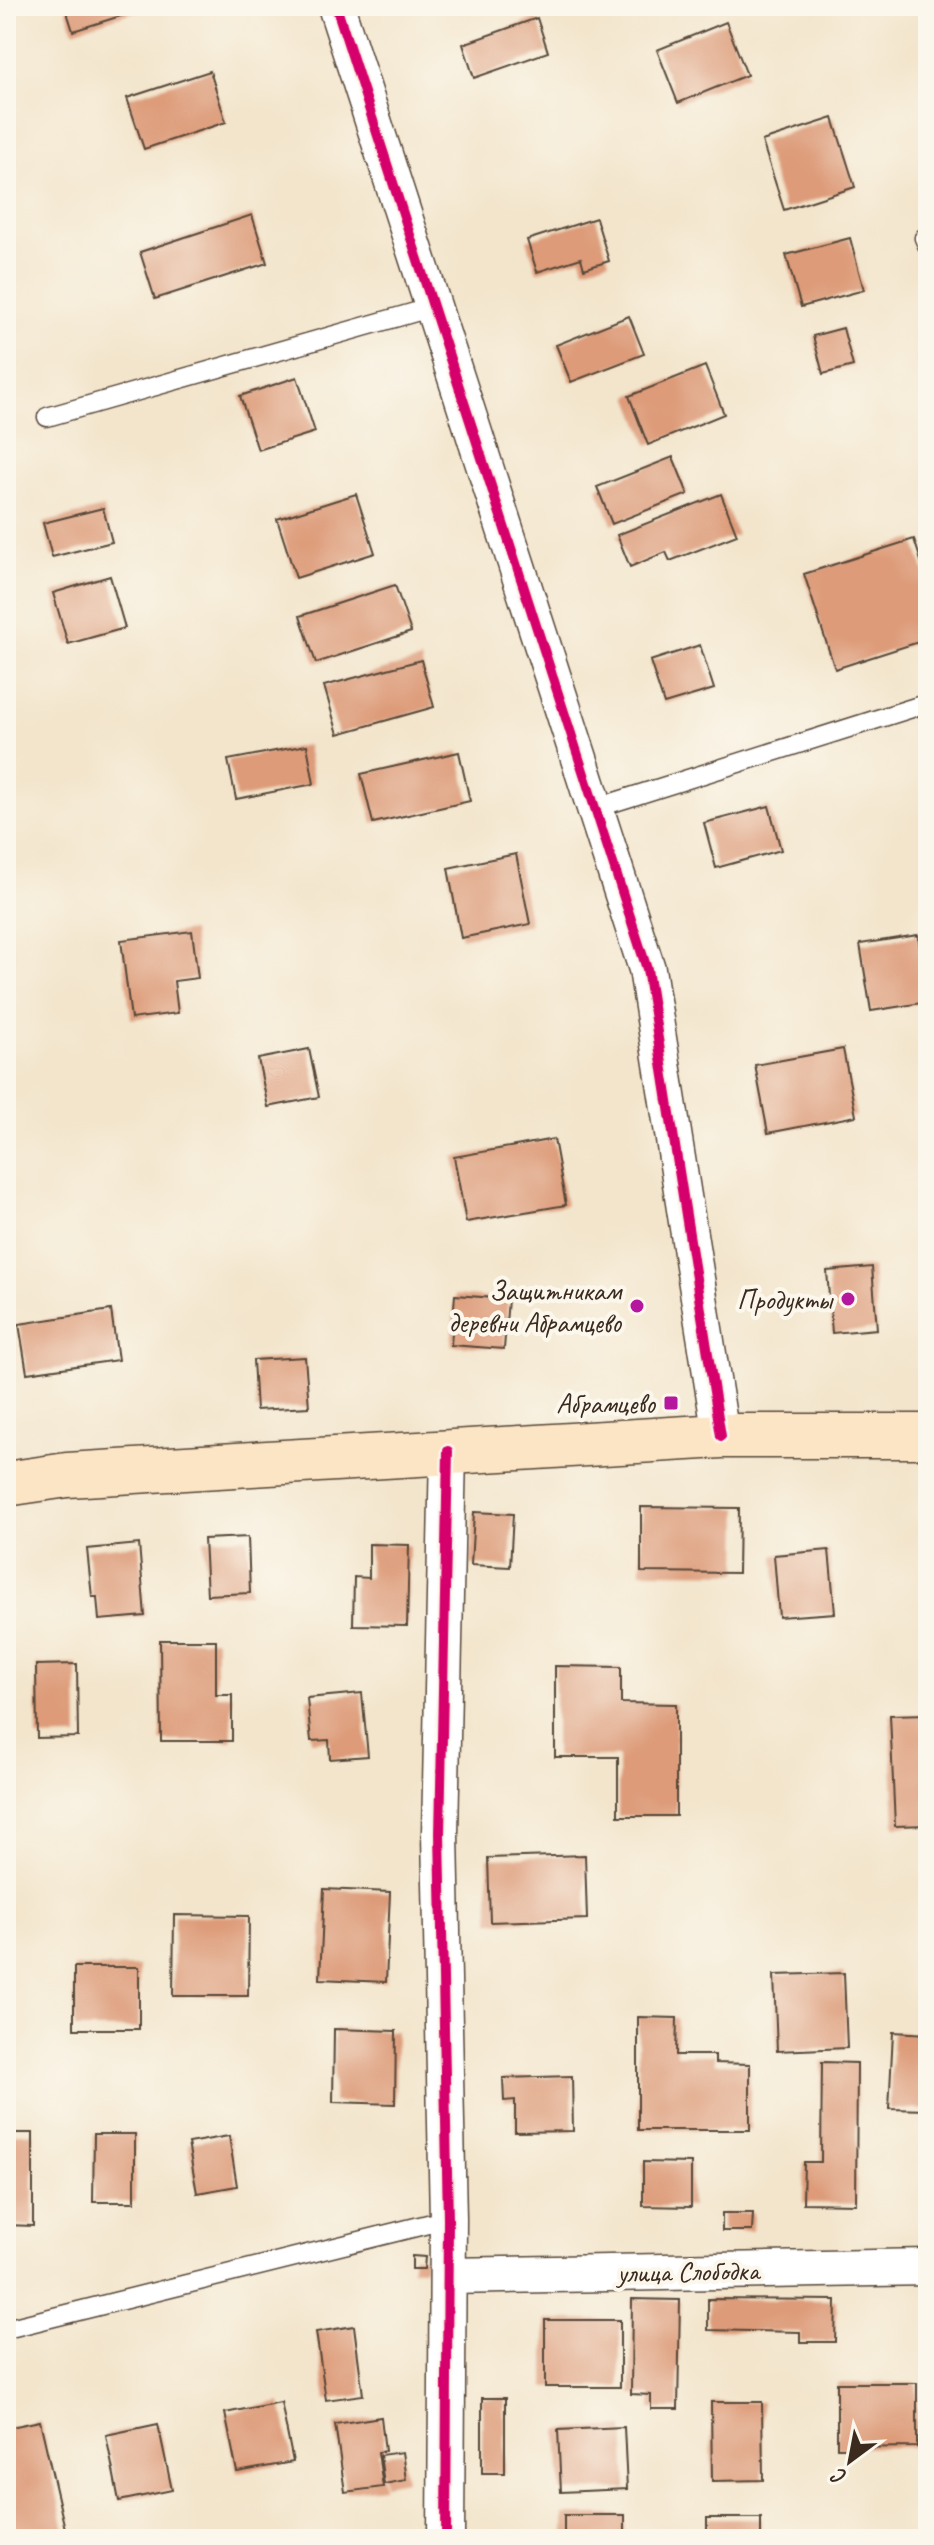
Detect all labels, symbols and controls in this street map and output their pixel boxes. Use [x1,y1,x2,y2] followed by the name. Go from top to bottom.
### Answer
[448,1273,624,1340] place label: Защитникам деревни Абрамцево
[737,1282,834,1317] place label: Продукты
[839,1290,857,1308] marker: Продукты
[628,1297,646,1315] marker: Защитникам деревни Абрамцево
[556,1386,657,1421] place label: Абрамцево
[662,1394,680,1412] marker: Абрамцево
[615,2253,762,2290] street label: улица Слободка
[810,2421,890,2501] north arrow
[825,2461,852,2492] text: С

